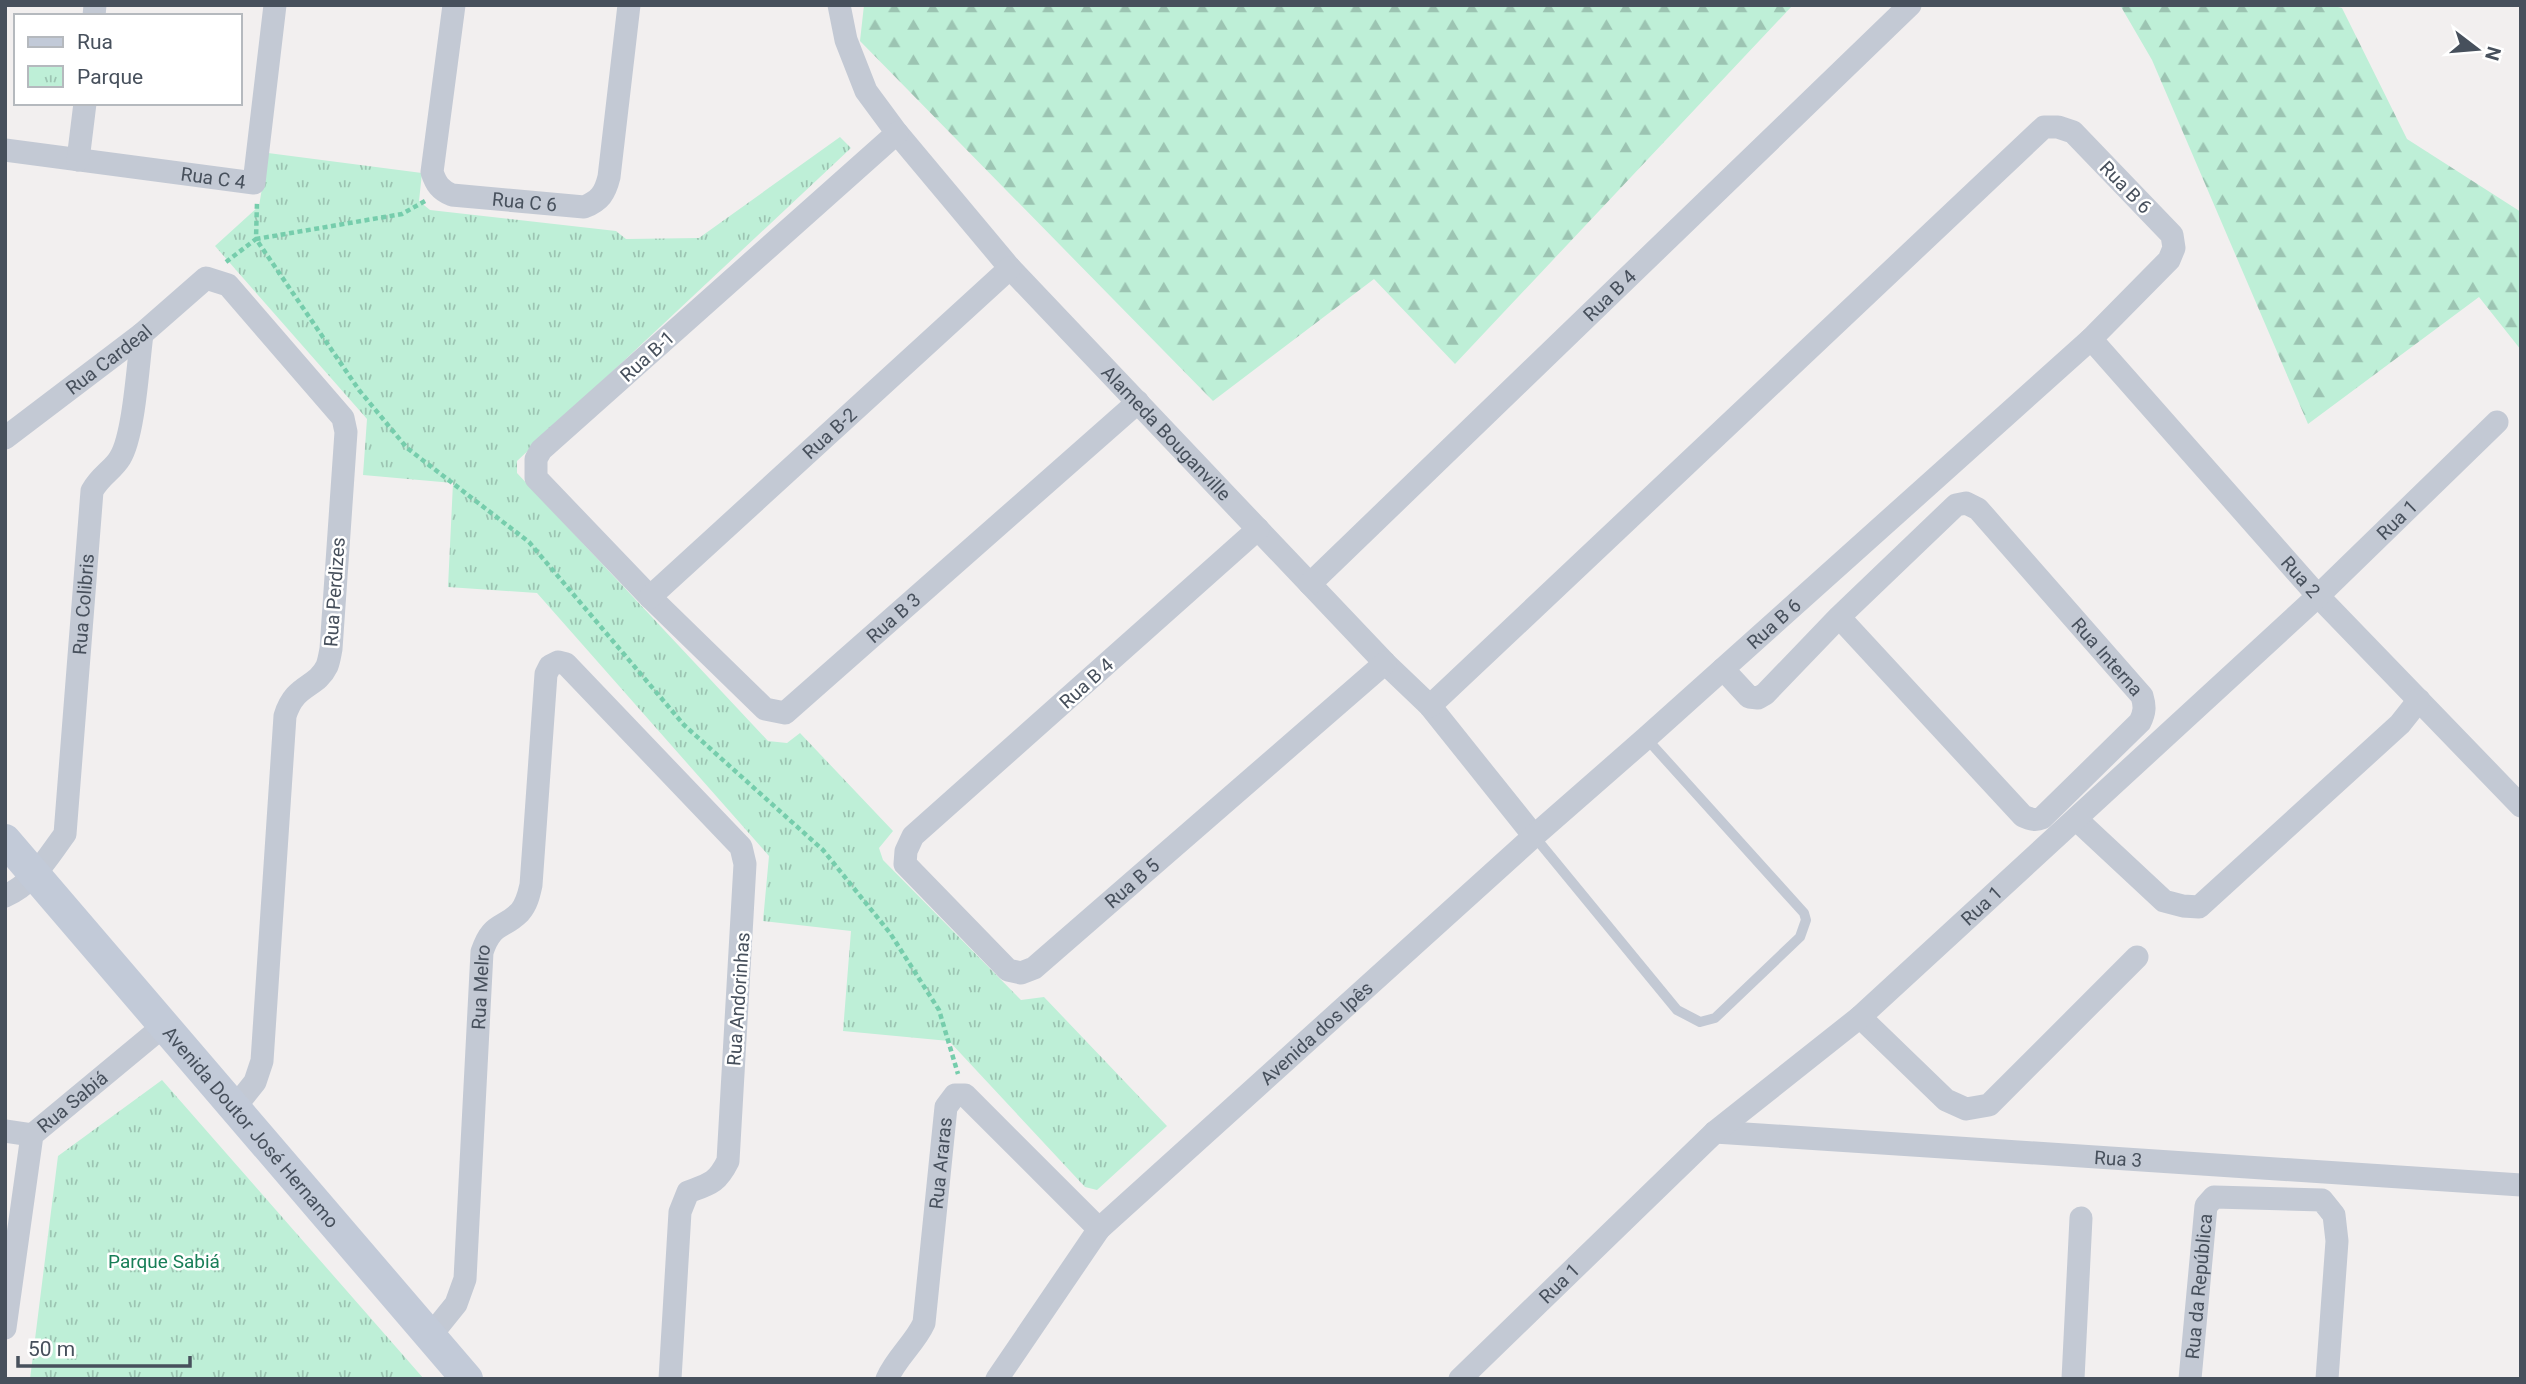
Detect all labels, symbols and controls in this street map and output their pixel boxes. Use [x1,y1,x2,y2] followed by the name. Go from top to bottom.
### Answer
[14,14,242,105] legend
[2442,14,2512,84] north arrow
[77,30,113,54] text: Rua
[2480,44,2506,63] text: N
[77,65,143,89] text: Parque
[2095,156,2156,219] street label: Rua B 6
[179,162,247,194] street label: Rua C 4
[491,188,558,216] street label: Rua C 6
[1578,265,1641,326] street label: Rua B 4
[61,320,157,400] street label: Rua Cardeal
[615,326,679,387] street label: Rua B-1
[1097,361,1236,506] street label: Alameda Bouganville
[798,403,861,464] street label: Rua B-2
[2372,495,2422,545] street label: Rua 1
[319,536,350,648] street label: Rua Perdizes
[2276,551,2325,603] street label: Rua 2
[68,553,99,656] street label: Rua Colibris
[862,588,925,648] street label: Rua B 3
[1742,594,1806,654] street label: Rua B 6
[2067,613,2148,701] street label: Rua Interna
[1055,653,1118,713] street label: Rua B 4
[1100,854,1164,913] street label: Rua B 5
[1956,881,2007,930] street label: Rua 1
[722,931,755,1067] street label: Rua Andorinhas
[467,941,496,1030] street label: Rua Melro
[1255,976,1378,1090] street label: Avenida dos Ipês
[158,1022,343,1233] street label: Avenida Doutor José Hernamo
[33,1066,112,1138] street label: Rua Sabiá
[925,1116,957,1210] street label: Rua Araras
[2093,1146,2143,1172] street label: Rua 3
[2181,1213,2217,1360] street label: Rua da República
[108,1250,220,1273] park label: Parque Sabiá
[1534,1258,1585,1308] street label: Rua 1
[18,1324,189,1368] scale bar
[28,1337,75,1361] text: 50 m

